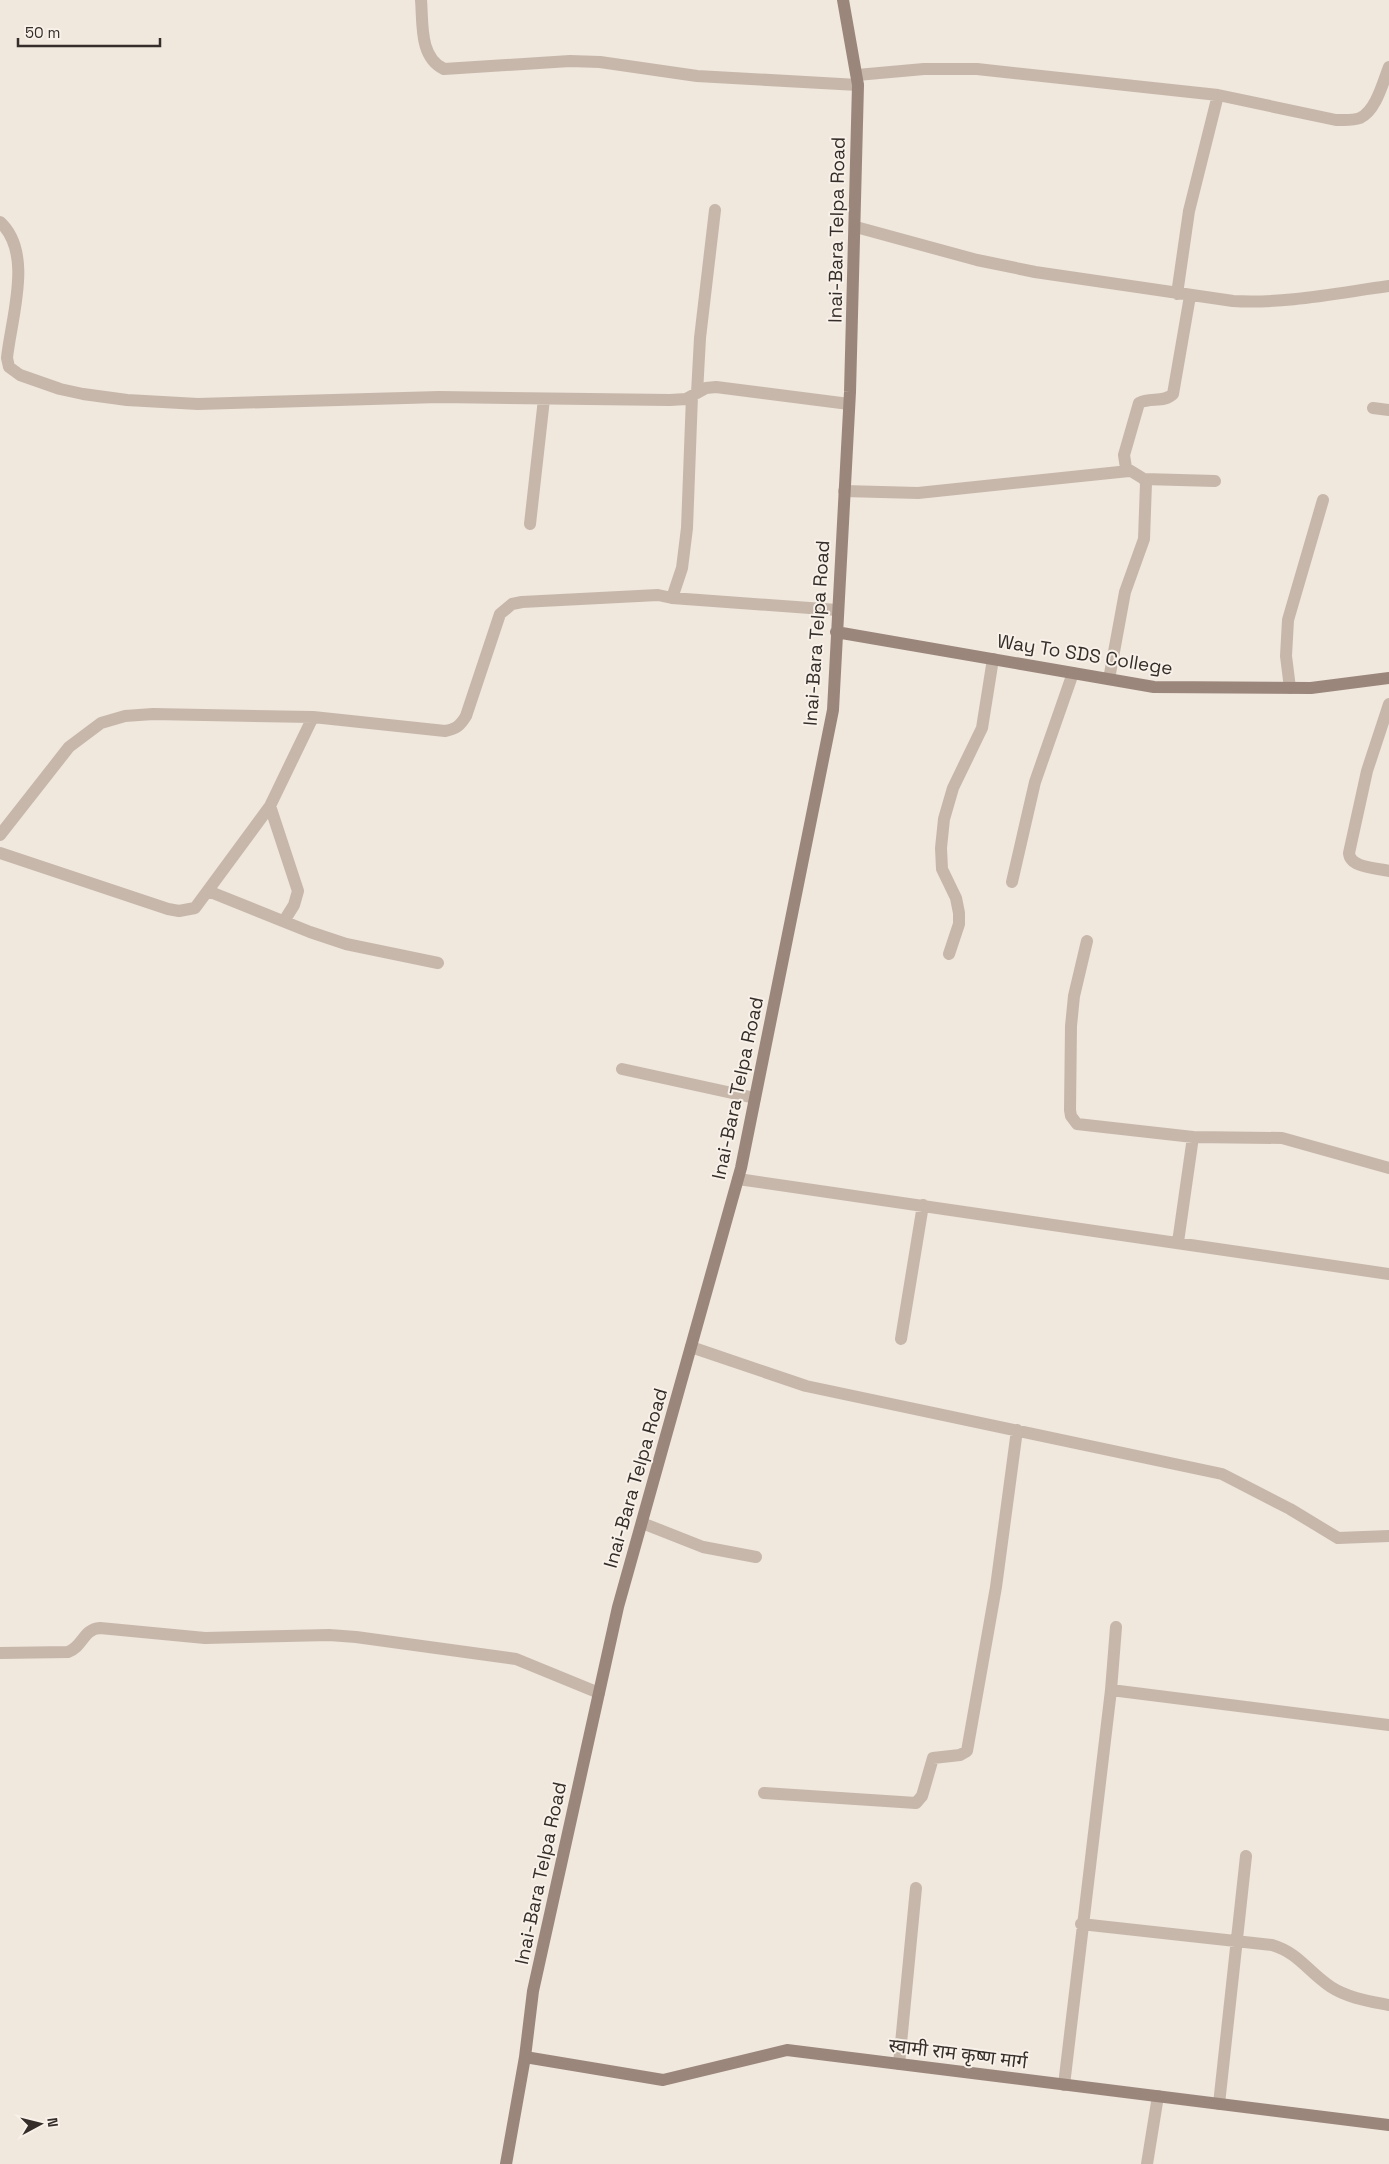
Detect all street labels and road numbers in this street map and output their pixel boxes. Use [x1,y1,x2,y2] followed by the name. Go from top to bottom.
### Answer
[822,137,851,323] street label: Inai-Bara Telpa Road
[798,539,835,727] street label: Inai-Bara Telpa Road
[995,628,1175,681] street label: Way To SDS College
[706,995,769,1182] street label: Inai-Bara Telpa Road
[598,1385,673,1571] street label: Inai-Bara Telpa Road
[509,1780,572,1967] street label: Inai-Bara Telpa Road
[887,2033,1030,2075] street label: स्वामी राम कृष्ण मार्ग

